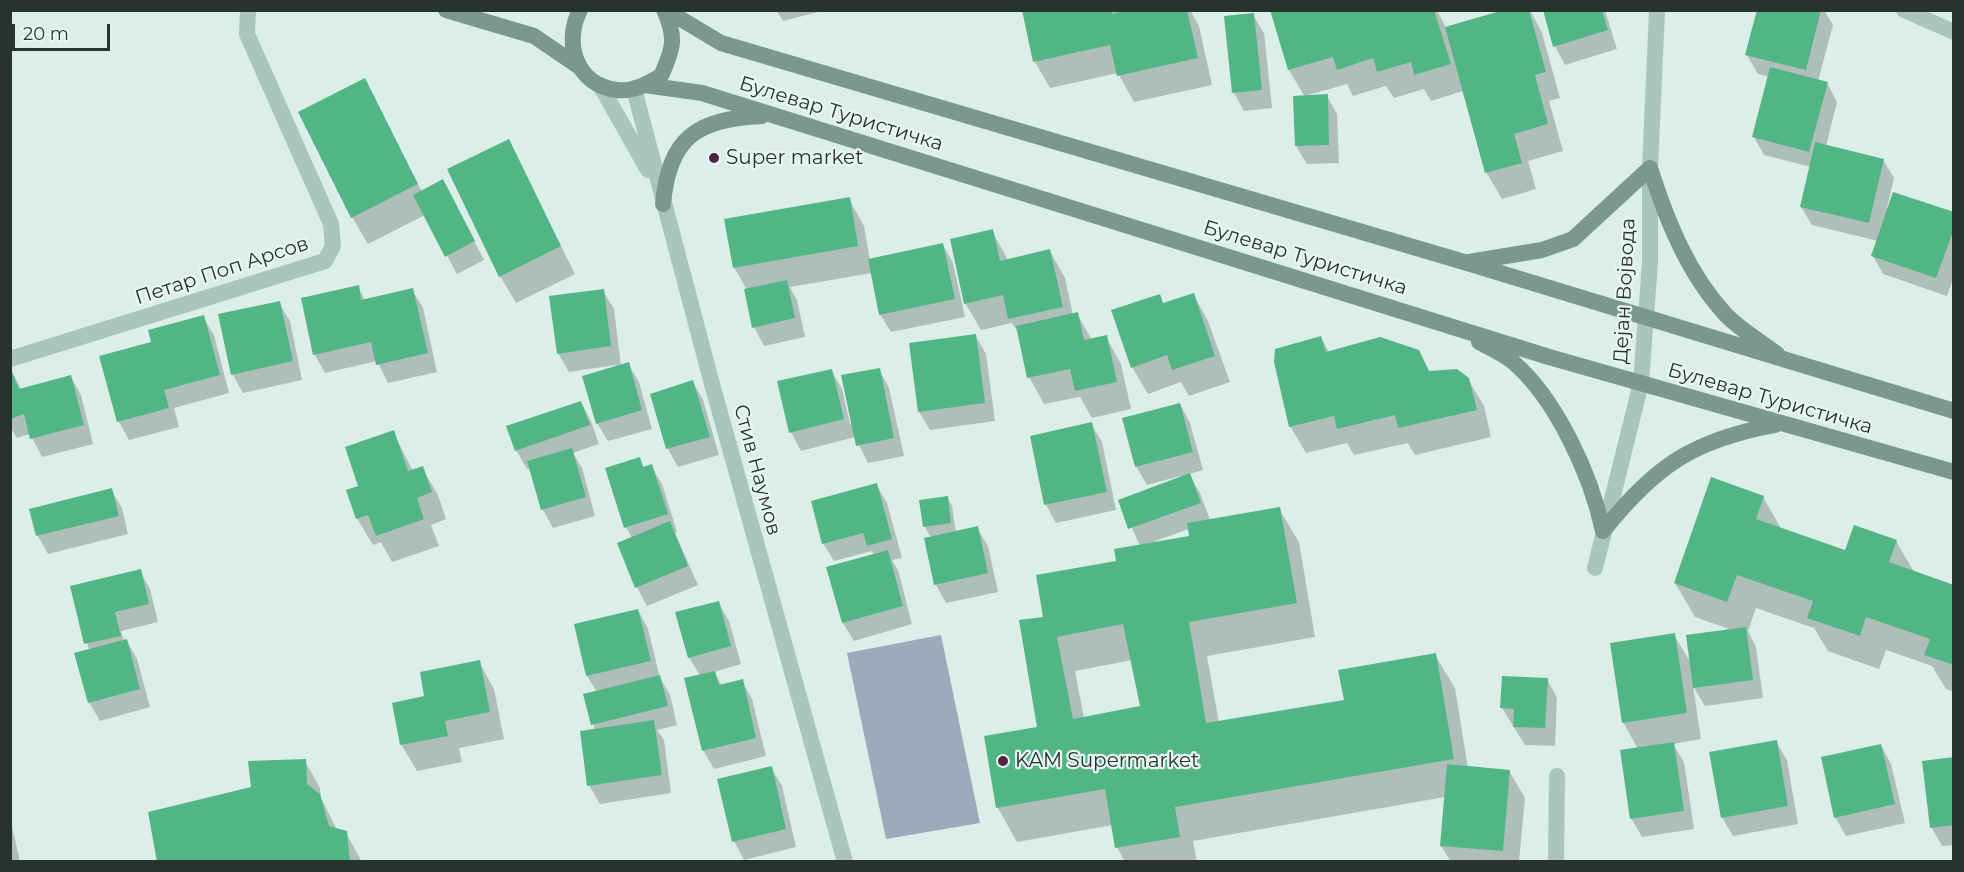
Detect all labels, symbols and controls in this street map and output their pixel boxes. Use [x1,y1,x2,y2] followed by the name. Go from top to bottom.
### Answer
[15,12,112,50] scale bar
[23,23,69,45] text: 20 m
[736,72,946,156] street label: Булевар Туристичка
[726,146,863,170] place label: Super market
[707,151,721,165] marker: Super market
[1200,216,1410,300] street label: Булевар Туристичка
[1609,217,1641,365] street label: Дејан Војвода
[132,232,312,310] street label: Петар Поп Арсов
[1665,358,1875,440] street label: Булевар Туристичка
[728,402,786,538] street label: Стив Наумов
[1015,749,1199,773] place label: KAM Supermarket
[996,754,1010,768] marker: KAM Supermarket

